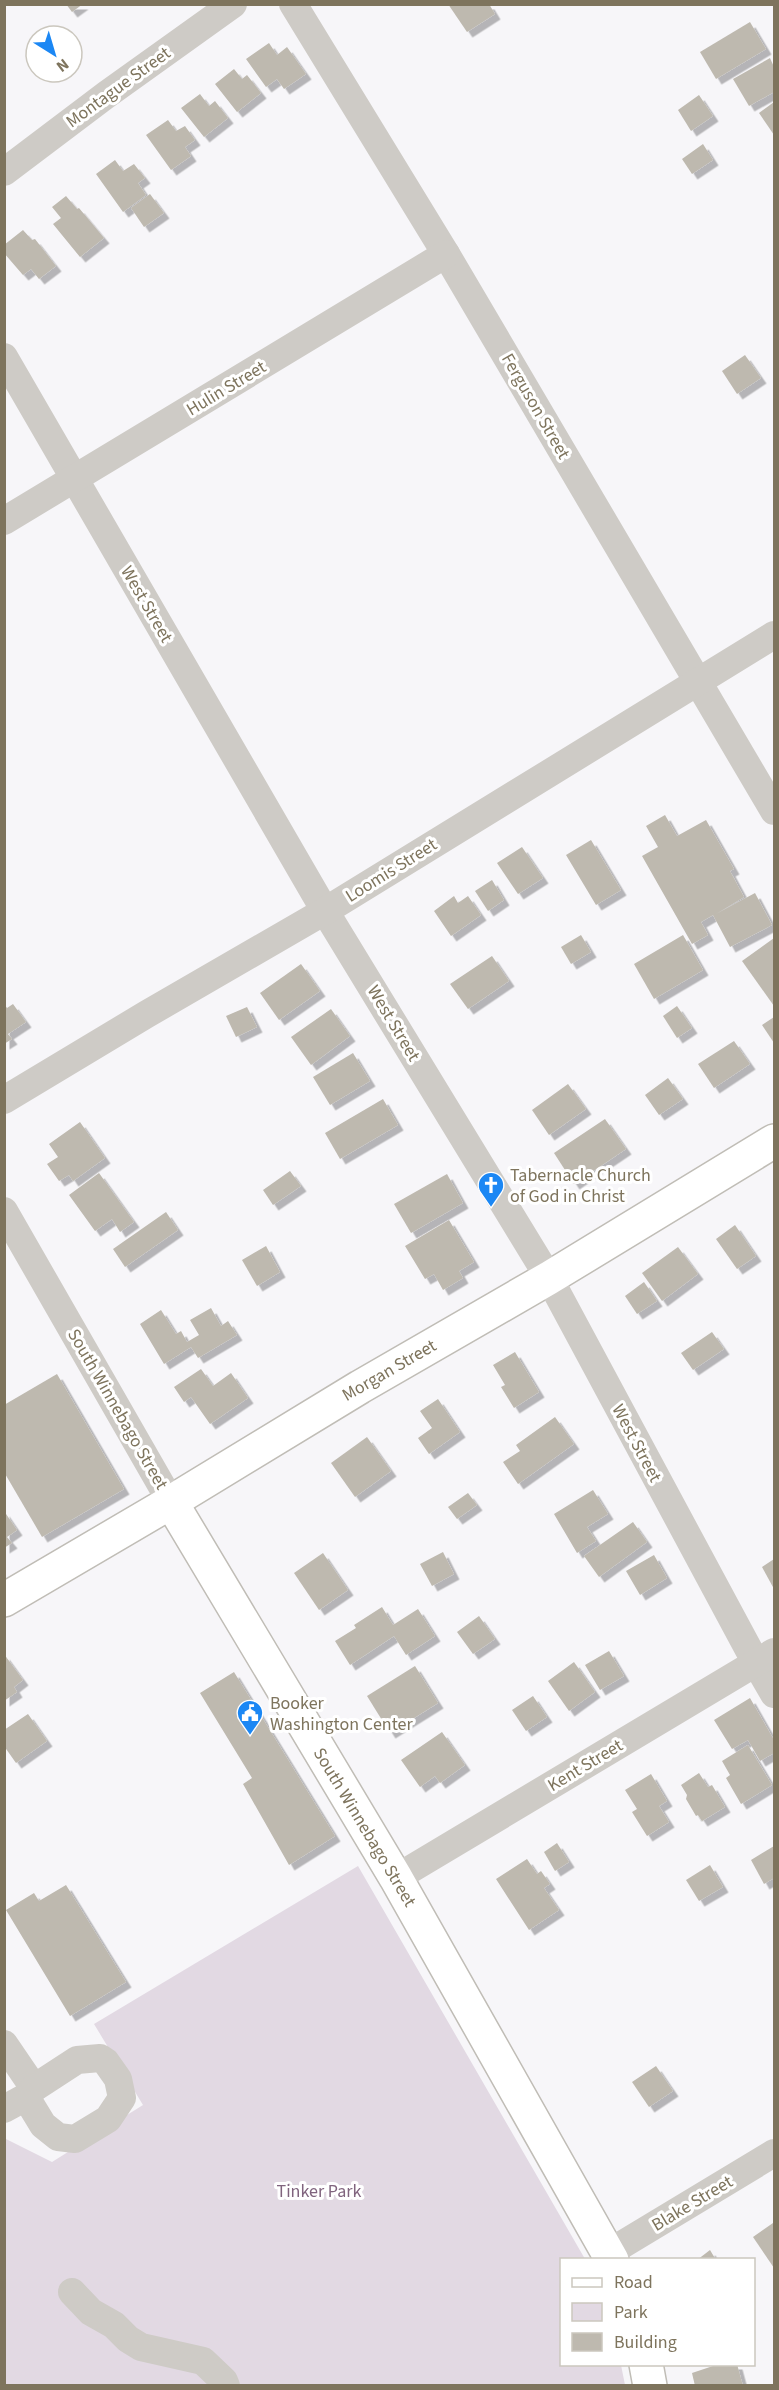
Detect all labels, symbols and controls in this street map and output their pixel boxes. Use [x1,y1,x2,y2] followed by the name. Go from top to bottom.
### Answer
[24,24,84,84] north arrow
[61,41,176,134] street label: Montague Street
[52,53,73,77] text: N
[495,349,576,464] street label: Ferguson Street
[182,355,271,422] street label: Hulin Street
[114,561,179,647] street label: West Street
[341,832,442,908] street label: Loomis Street
[361,980,426,1066] street label: West Street
[510,1163,651,1209] place label: Tabernacle Church of God in Christ
[476,1170,506,1208] church icon: Tabernacle Church of God in Christ
[61,1324,174,1494] street label: South Winnebago Street
[337,1333,441,1408] street label: Morgan Street
[606,1400,668,1487] street label: West Street
[270,1691,413,1737] place label: Booker Washington Center
[235,1698,265,1736] public building icon: Booker Washington Center
[543,1733,628,1798] street label: Kent Street
[307,1743,422,1912] street label: South Winnebago Street
[647,2169,737,2237] street label: Blake Street
[277,2179,362,2204] park label: Tinker Park
[560,2258,755,2366] legend
[614,2270,653,2295] text: Road
[614,2300,648,2325] text: Park
[614,2330,677,2355] text: Building

